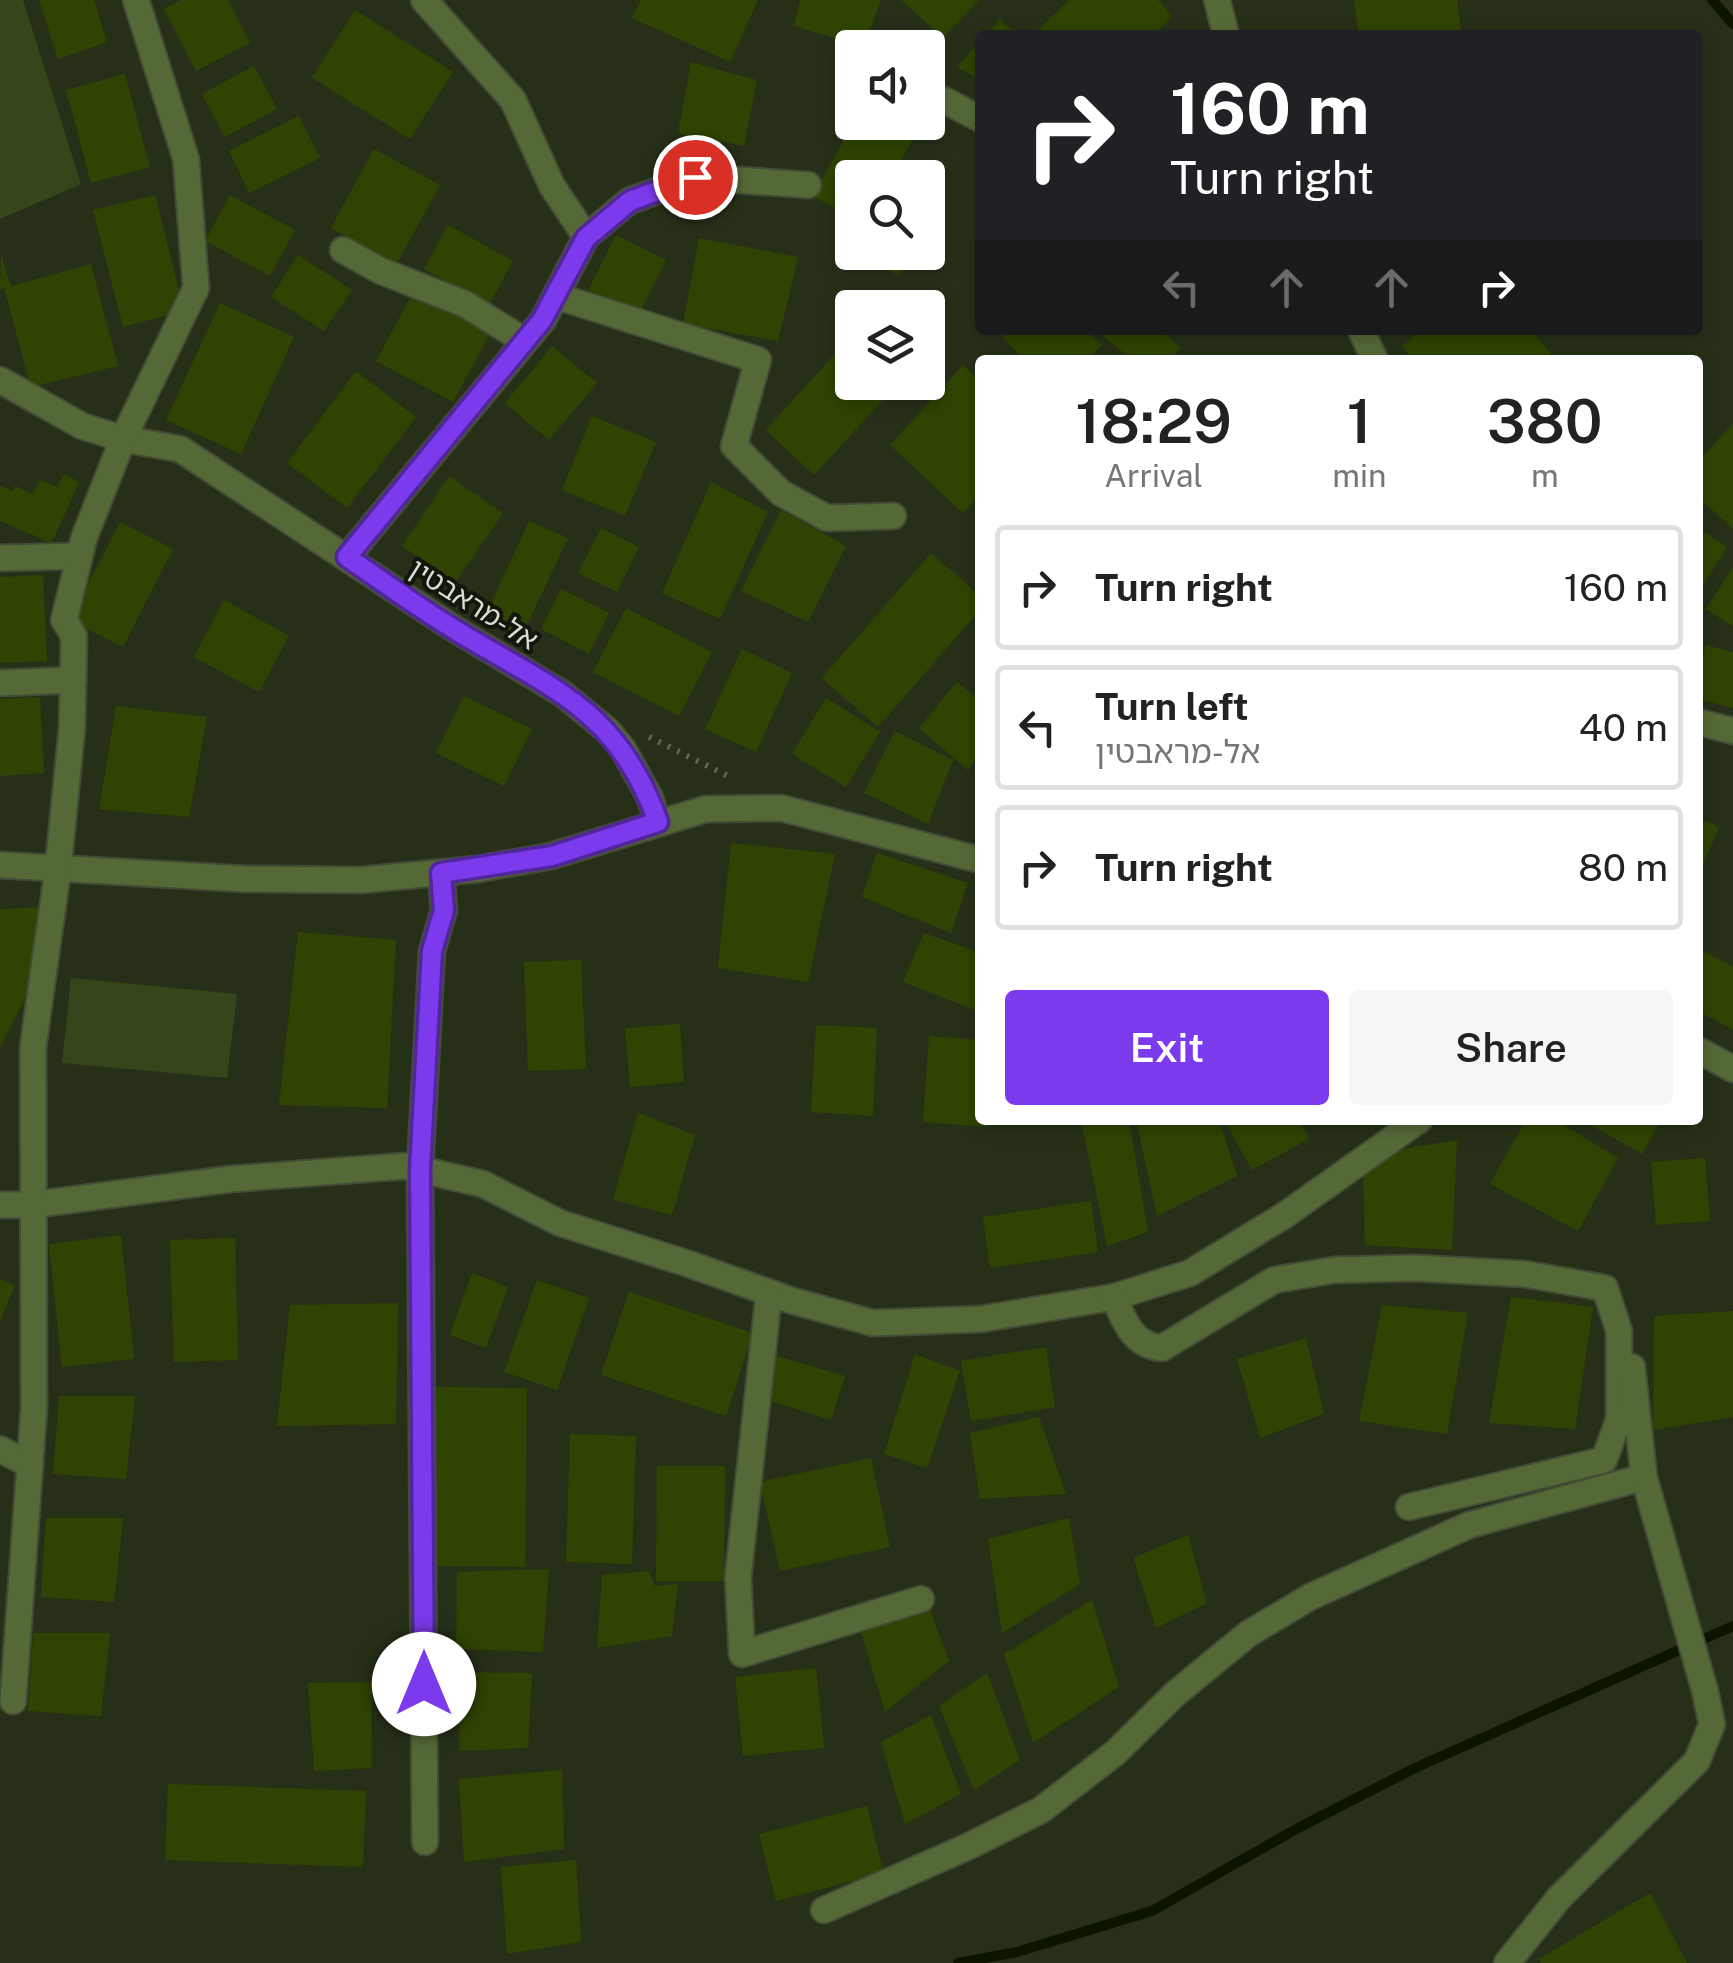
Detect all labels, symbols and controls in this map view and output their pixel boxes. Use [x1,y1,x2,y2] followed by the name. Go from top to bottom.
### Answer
[835,30,945,400] map controls
[835,30,945,140] button: sound
[1170,67,1370,150] text: 160 m
[1005,70,1135,200] icon: right
[653,135,738,220] pin
[668,150,723,205] icon: arrive
[1170,151,1374,204] text: Turn right
[835,160,945,270] button: search
[1154,260,1209,315] icon: left
[1259,260,1314,315] icon: ahead
[1364,260,1419,315] icon: ahead
[1469,260,1524,315] icon: right
[835,290,945,400] button: layers
[1075,386,1232,457] text: 18:29
[1347,386,1372,457] text: 1
[1487,386,1603,457] text: 380
[1104,457,1203,494] text: Arrival
[1332,457,1387,494] text: min
[1531,457,1559,494] text: m
[404,551,544,656] street label: אל-מראבטין
[1010,560,1065,615] icon: right
[1095,565,1273,610] text: Turn right
[1564,565,1668,610] text: 160 m
[1095,684,1249,729] text: Turn left
[1010,700,1065,755] icon: left
[1579,705,1668,750] text: 40 m
[1095,733,1260,770] text: אל-מראבטין
[1010,840,1065,895] icon: right
[1095,845,1273,890] text: Turn right
[1578,845,1668,890] text: 80 m
[1005,990,1329,1105] button: Exit
[1349,990,1673,1105] button: Share
[372,1632,476,1736] position arrow

